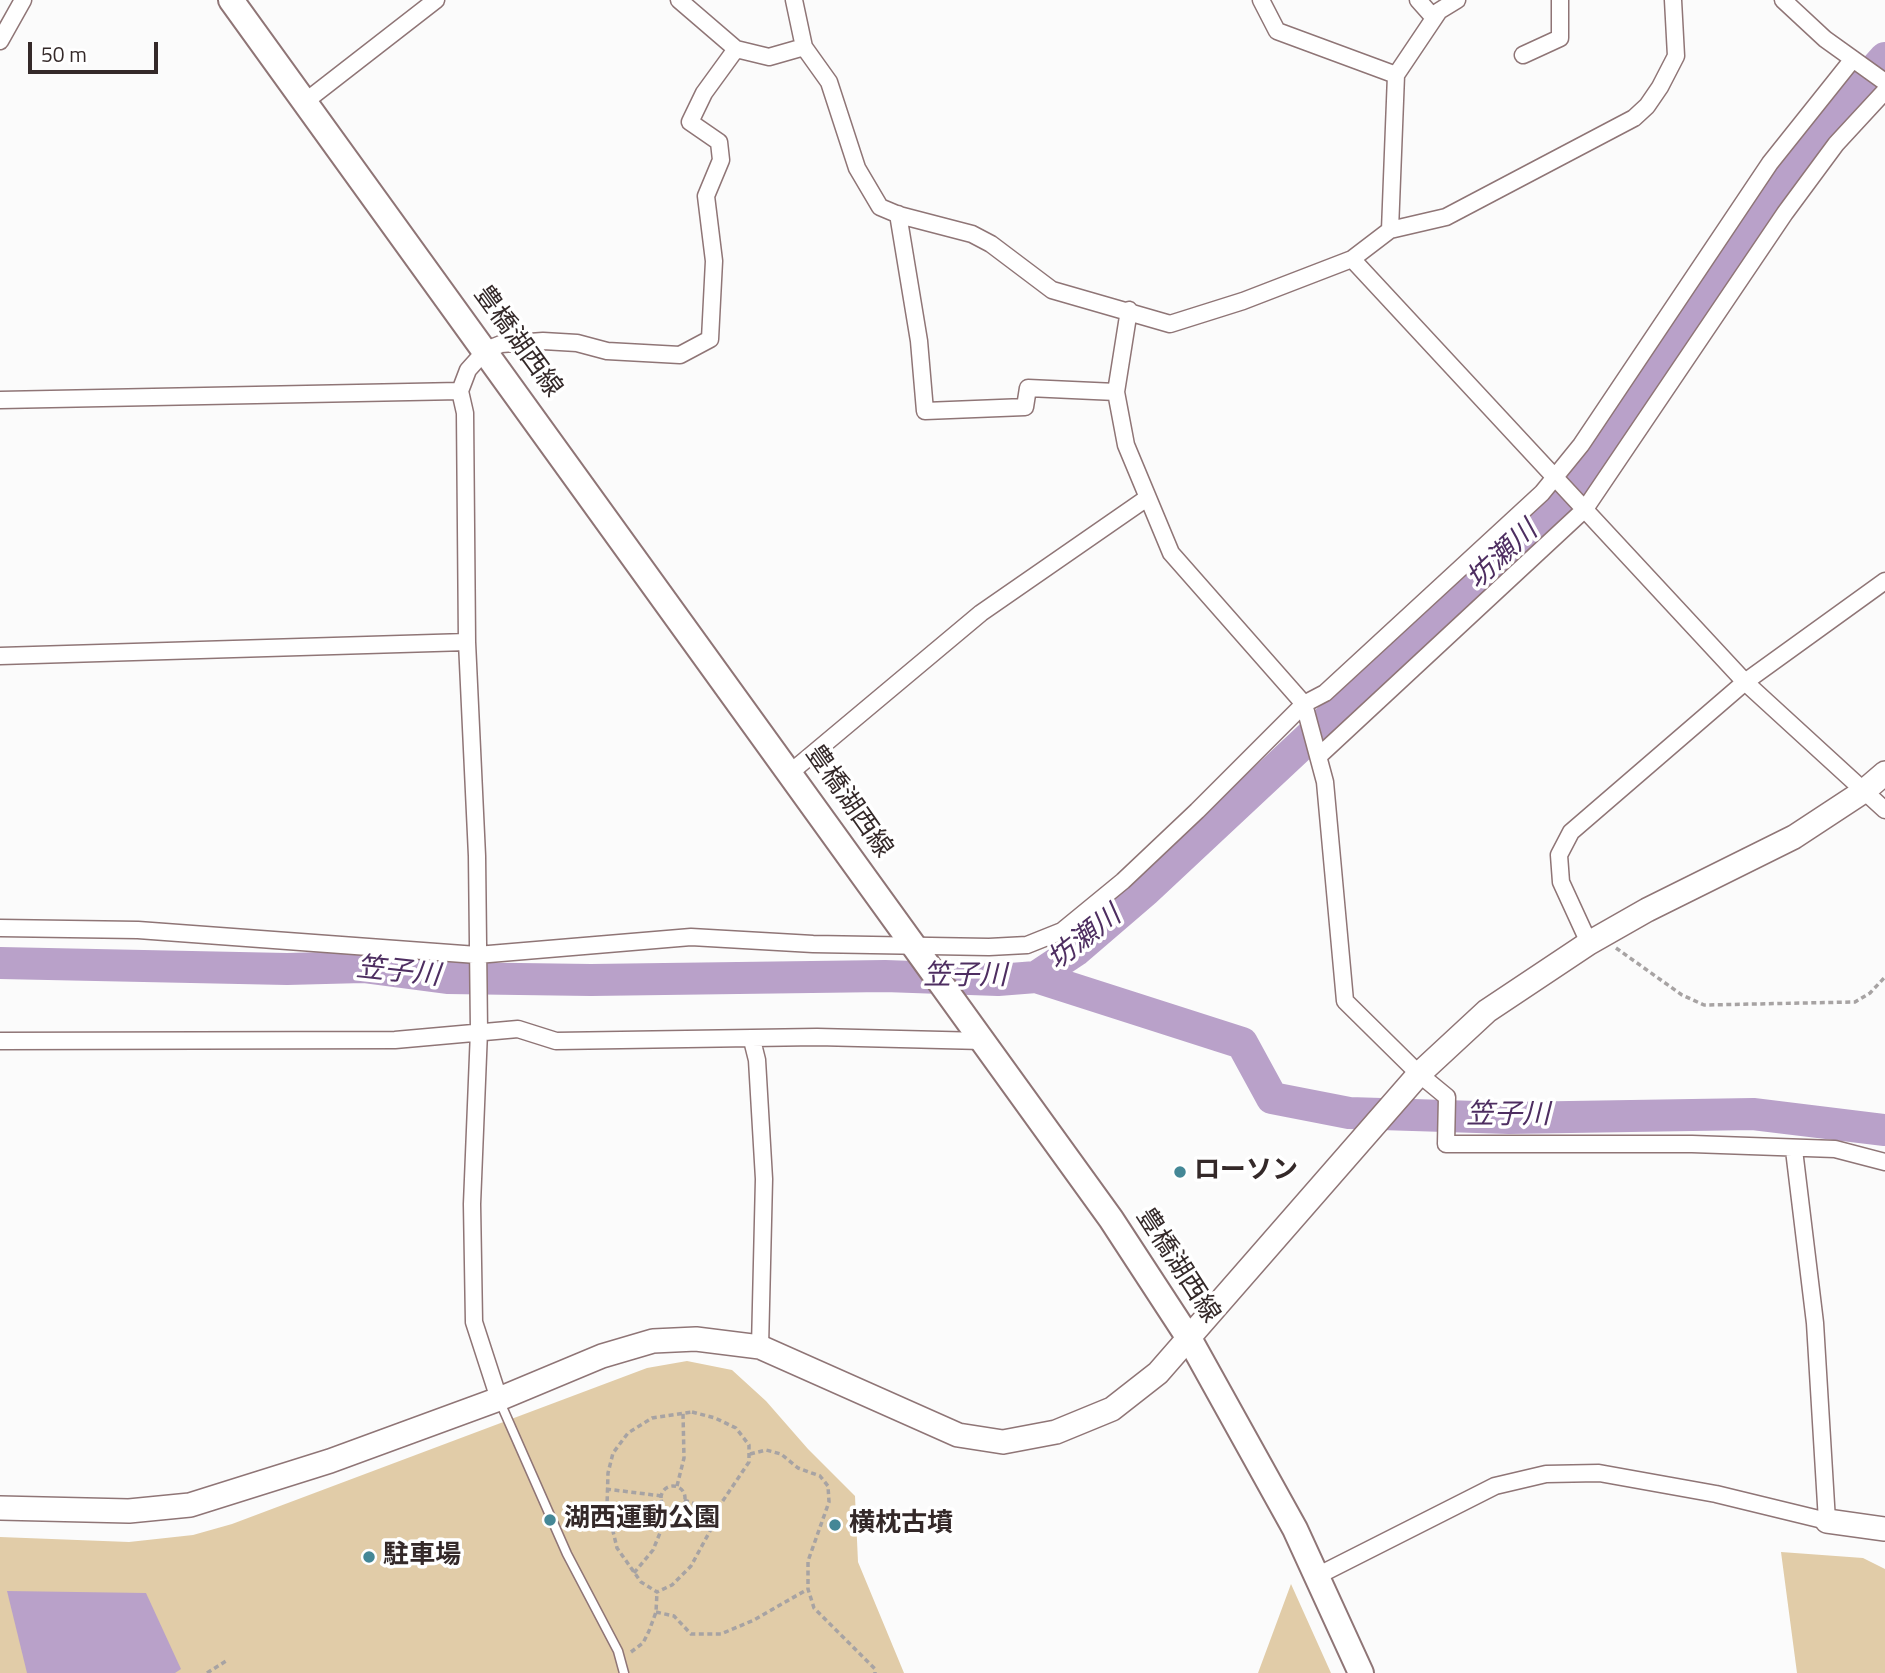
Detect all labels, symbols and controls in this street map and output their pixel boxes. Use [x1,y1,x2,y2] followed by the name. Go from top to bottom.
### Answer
[32,28,161,72] scale bar
[41,38,87,70] text: 50 m
[466,280,568,404] street label: 豊橋湖西線
[1461,515,1545,597] water label: 坊瀬川
[798,740,898,864] street label: 豊橋湖西線
[1042,900,1128,978] water label: 坊瀬川
[354,952,442,994] water label: 笠子川
[923,960,1007,994] water label: 笠子川
[1466,1099,1550,1133] water label: 笠子川
[1194,1156,1298,1188] place label: ローソン
[1172,1164,1188,1180] marker: ローソン
[1129,1203,1225,1329] street label: 豊橋湖西線
[564,1504,720,1536] place label: 湖西運動公園
[849,1509,953,1541] place label: 横枕古墳
[542,1512,558,1528] marker: 湖西運動公園
[827,1517,843,1533] marker: 横枕古墳
[383,1541,461,1573] place label: 駐車場
[361,1549,377,1565] marker: 駐車場

